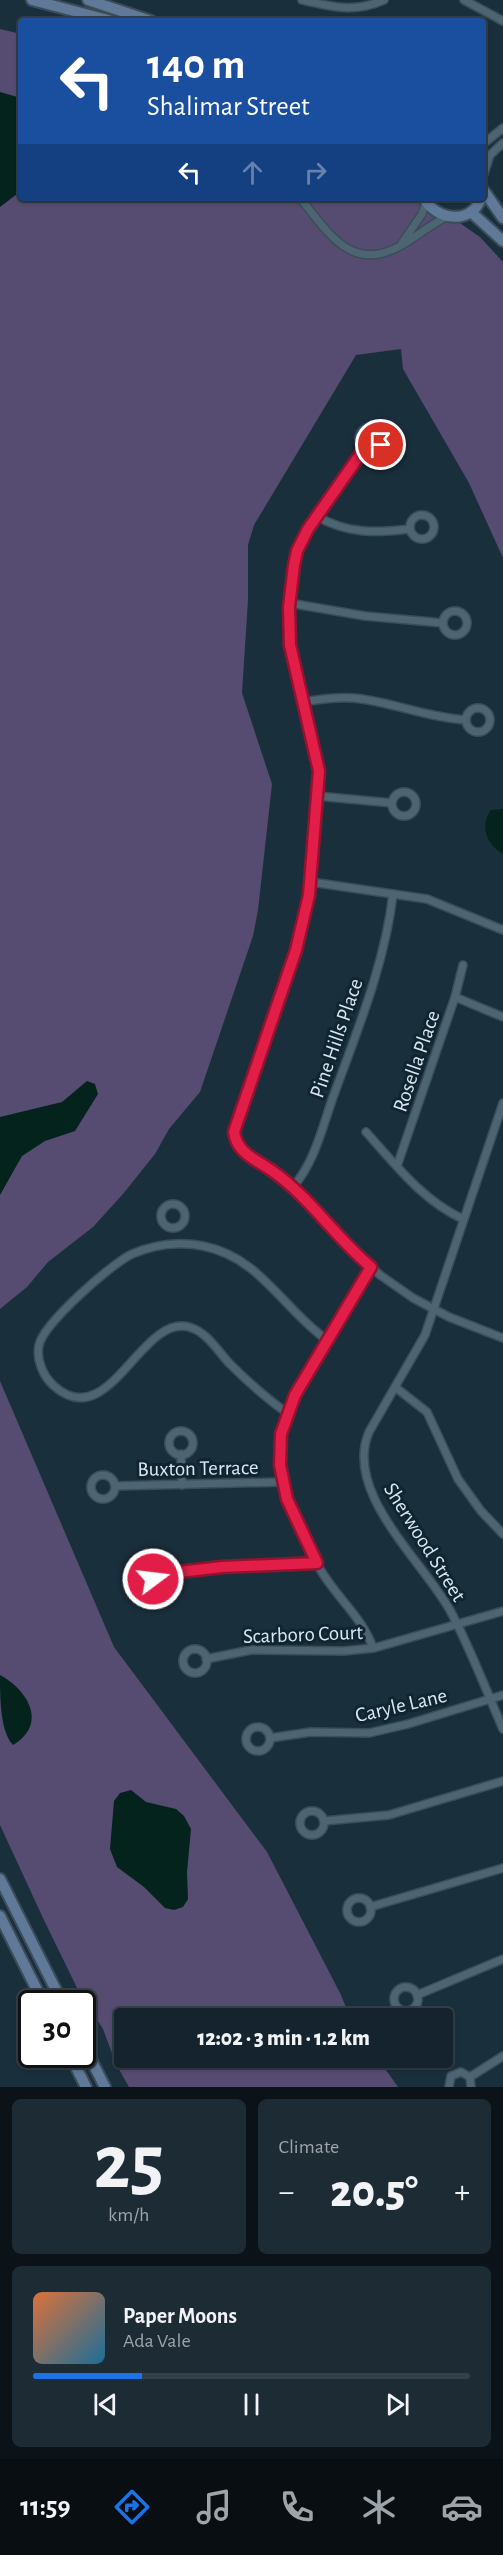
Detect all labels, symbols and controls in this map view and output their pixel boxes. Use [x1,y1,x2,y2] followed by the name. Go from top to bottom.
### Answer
[48,42,126,120] icon: left
[147,44,245,86] text: 140 m
[147,93,310,120] text: Shalimar Street
[173,156,206,189] icon: left
[236,156,269,189] icon: ahead
[299,156,332,189] icon: right
[355,419,406,470] pin
[364,428,397,461] icon: arrive
[306,976,367,1100] street label: Pine Hills Place
[389,1008,444,1115] street label: Rosella Place
[137,1457,259,1480] street label: Buxton Terrace
[380,1479,470,1606] street label: Sherwood Street
[121,1547,185,1611] position arrow
[243,1622,364,1647] street label: Scarboro Court
[353,1685,449,1726] street label: Caryle Lane
[18,1990,96,2068] speed limit sign: 30
[197,2027,370,2049] text: 12:02 · 3 min · 1.2 km
[94,2125,164,2203] text: 25
[279,2137,339,2157] text: Climate
[330,2170,418,2215] text: 20.5°
[279,2176,294,2209] text: −
[454,2176,470,2209] text: +
[108,2205,149,2225] text: km/h
[123,2305,237,2327] text: Paper Moons
[123,2331,191,2351] text: Ada Vale
[89,2388,122,2421] icon: previous
[235,2388,268,2421] icon: pause
[381,2388,414,2421] icon: next
[111,2486,153,2528] icon: directions
[193,2486,235,2528] icon: music
[276,2486,318,2528] icon: phone
[358,2486,400,2528] icon: climate
[441,2486,483,2528] icon: car
[20,2493,71,2520] text: 11:59

